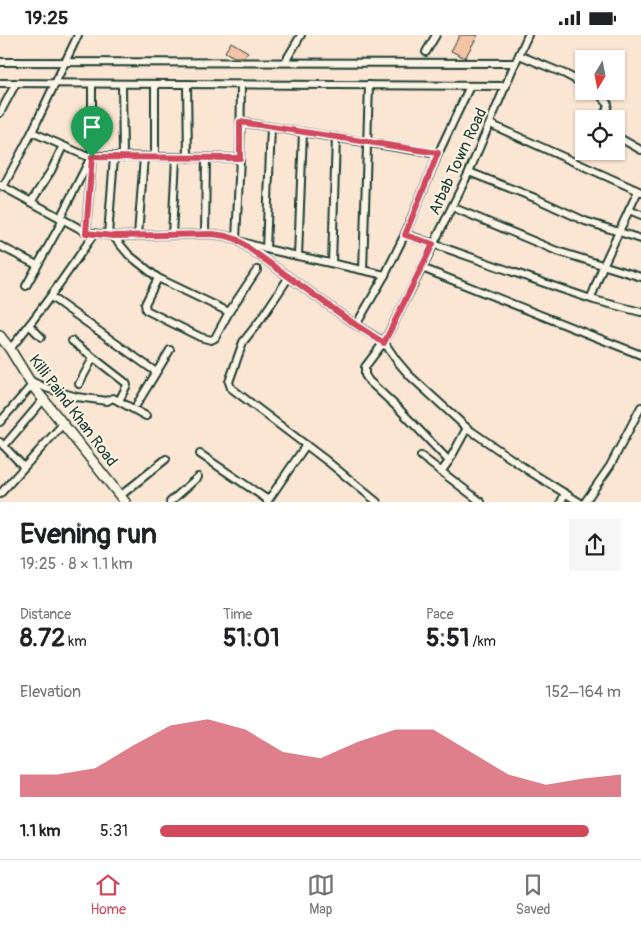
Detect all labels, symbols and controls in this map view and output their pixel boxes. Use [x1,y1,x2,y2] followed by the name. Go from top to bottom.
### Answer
[25,6,68,30] text: 19:25
[575,50,625,100] north arrow
[575,50,625,160] map controls
[424,105,491,218] street label: Arbab Town Road
[71,106,113,157] pin
[575,110,625,160] button: locate
[78,113,106,141] icon: arrive
[25,351,122,470] street label: Killi Paind Khan Road
[20,517,157,552] text: Evening run
[569,519,621,571] button: share
[20,554,133,574] text: 19:25 · 8 × 1.1 km
[20,606,71,623] text: Distance
[223,606,252,623] text: Time
[426,606,454,623] text: Pace
[20,623,65,654] text: 8.72
[223,623,280,654] text: 51:01
[426,623,470,654] text: 5:51
[65,633,87,650] text: km
[470,633,496,650] text: /km
[20,682,81,702] text: Elevation
[545,682,621,702] text: 152–164 m
[20,821,60,841] text: 1.1 km
[100,821,128,841] text: 5:31
[90,871,126,918] tab: Home
[307,871,335,918] tab: Map
[516,871,550,918] tab: Saved

